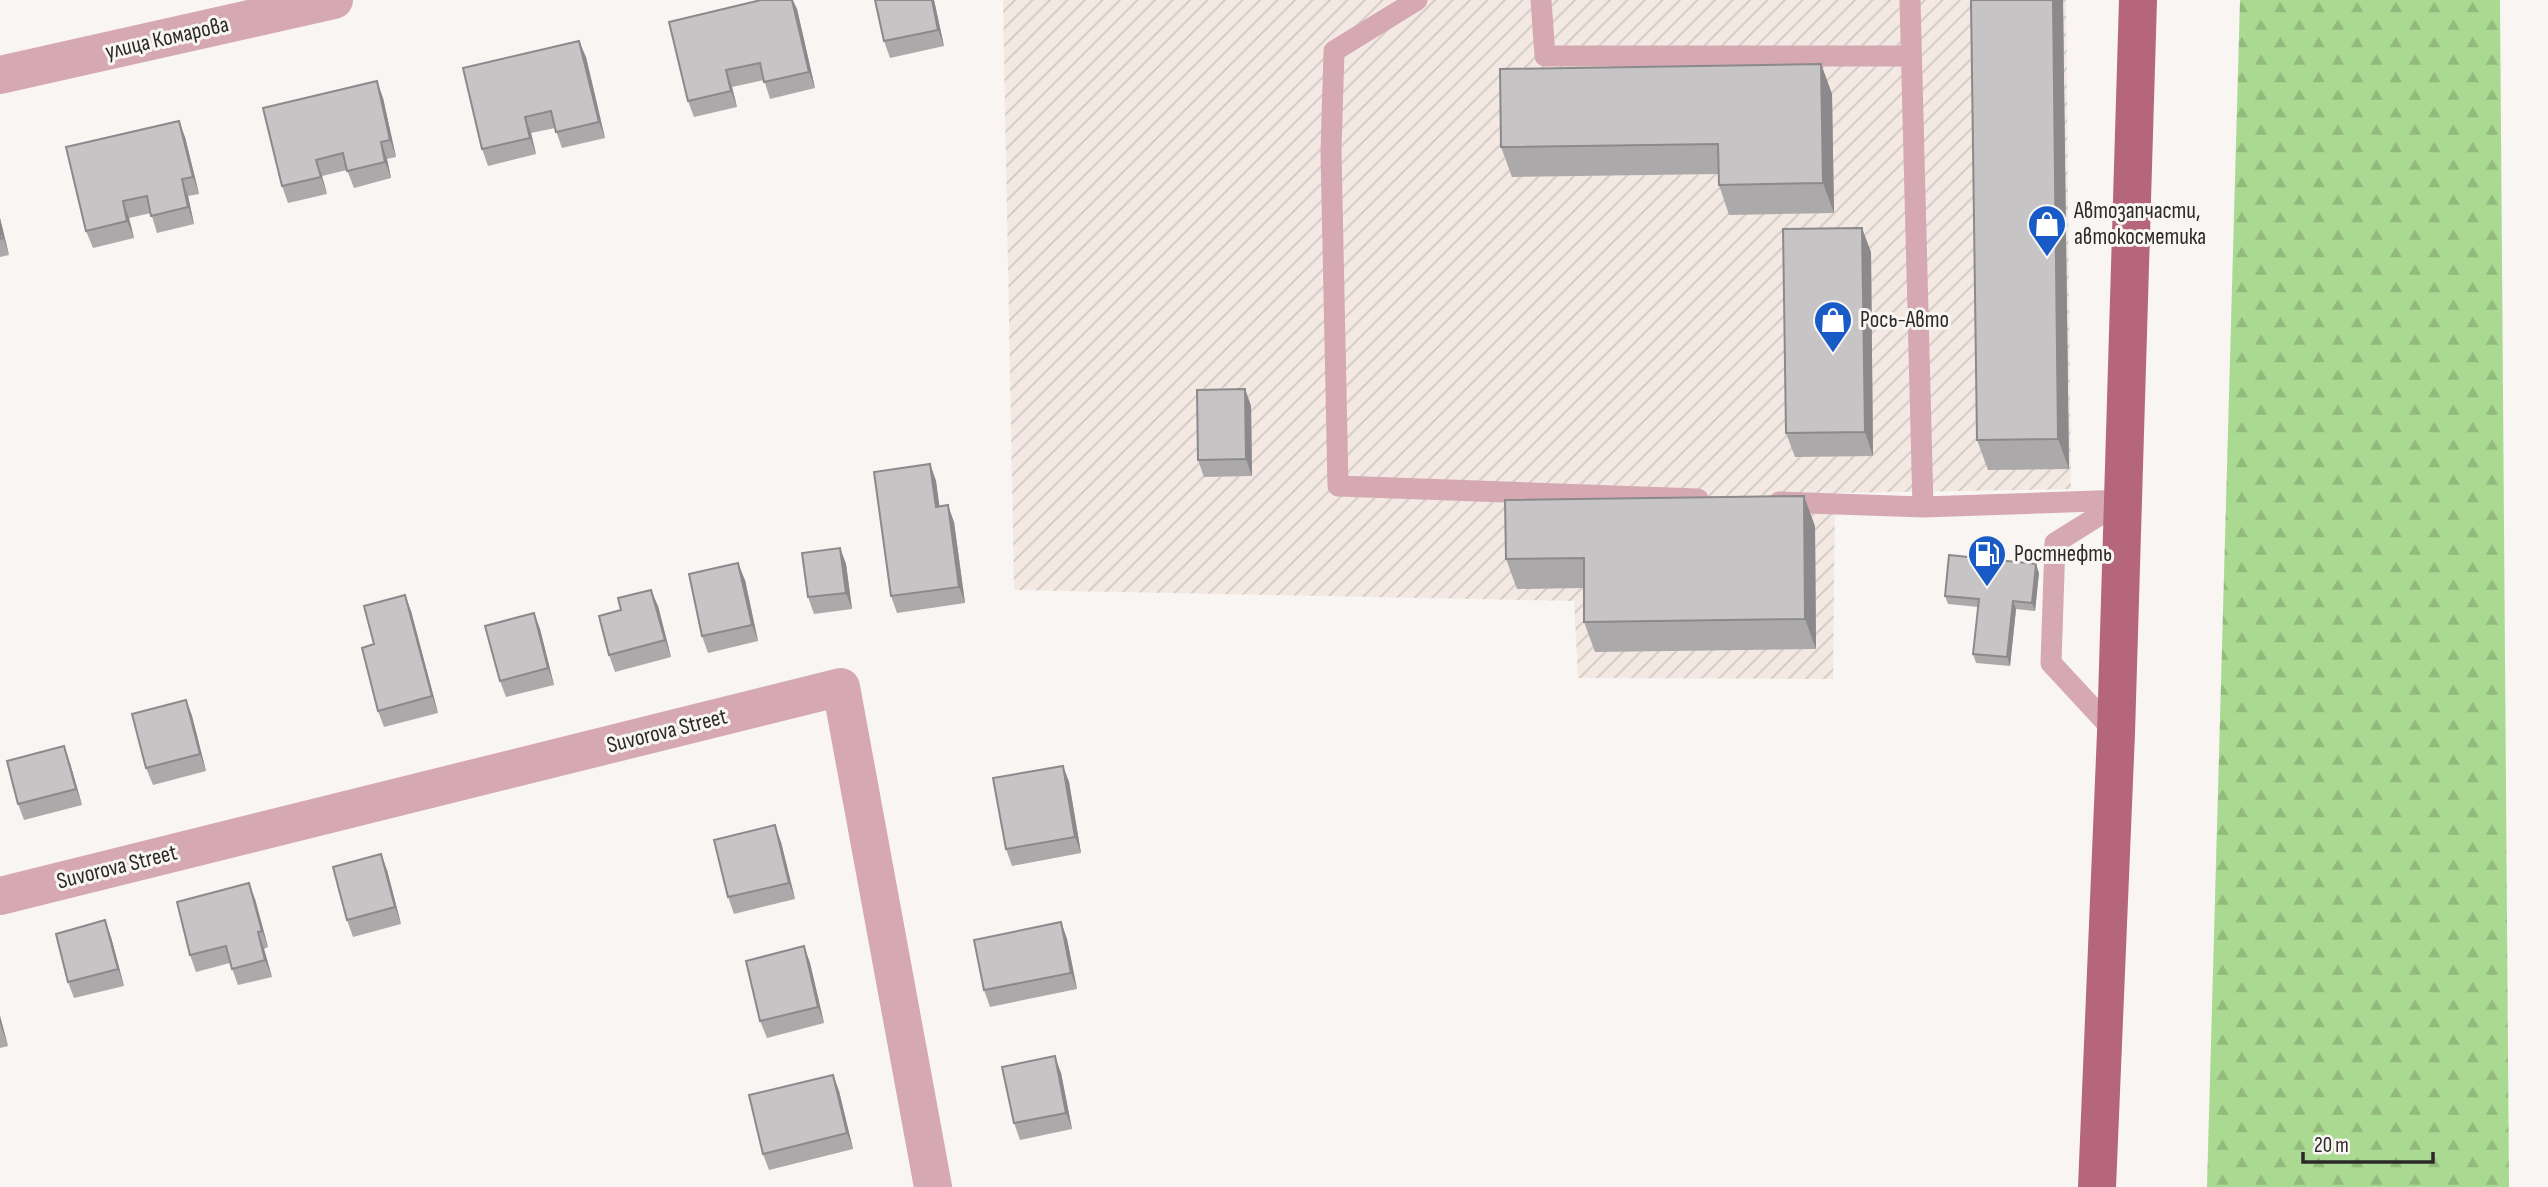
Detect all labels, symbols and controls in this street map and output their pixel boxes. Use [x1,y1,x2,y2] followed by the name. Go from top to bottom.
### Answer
[103,10,231,66] street label: улица Комарова
[2073,197,2206,251] place label: Автозапчасти, автокосметика
[2026,203,2068,258] shop icon: Автозапчасти, автокосметика
[1812,299,1854,354] shop icon: Рось-Авто
[1860,306,1949,334] place label: Рось-Авто
[1966,533,2008,588] fuel station icon: Ростнефть
[2014,540,2112,568] place label: Ростнефть
[604,703,730,759] street label: Suvorova Street
[54,839,180,895] street label: Suvorova Street
[2303,1120,2432,1164] scale bar
[2314,1133,2349,1158] text: 20 m

